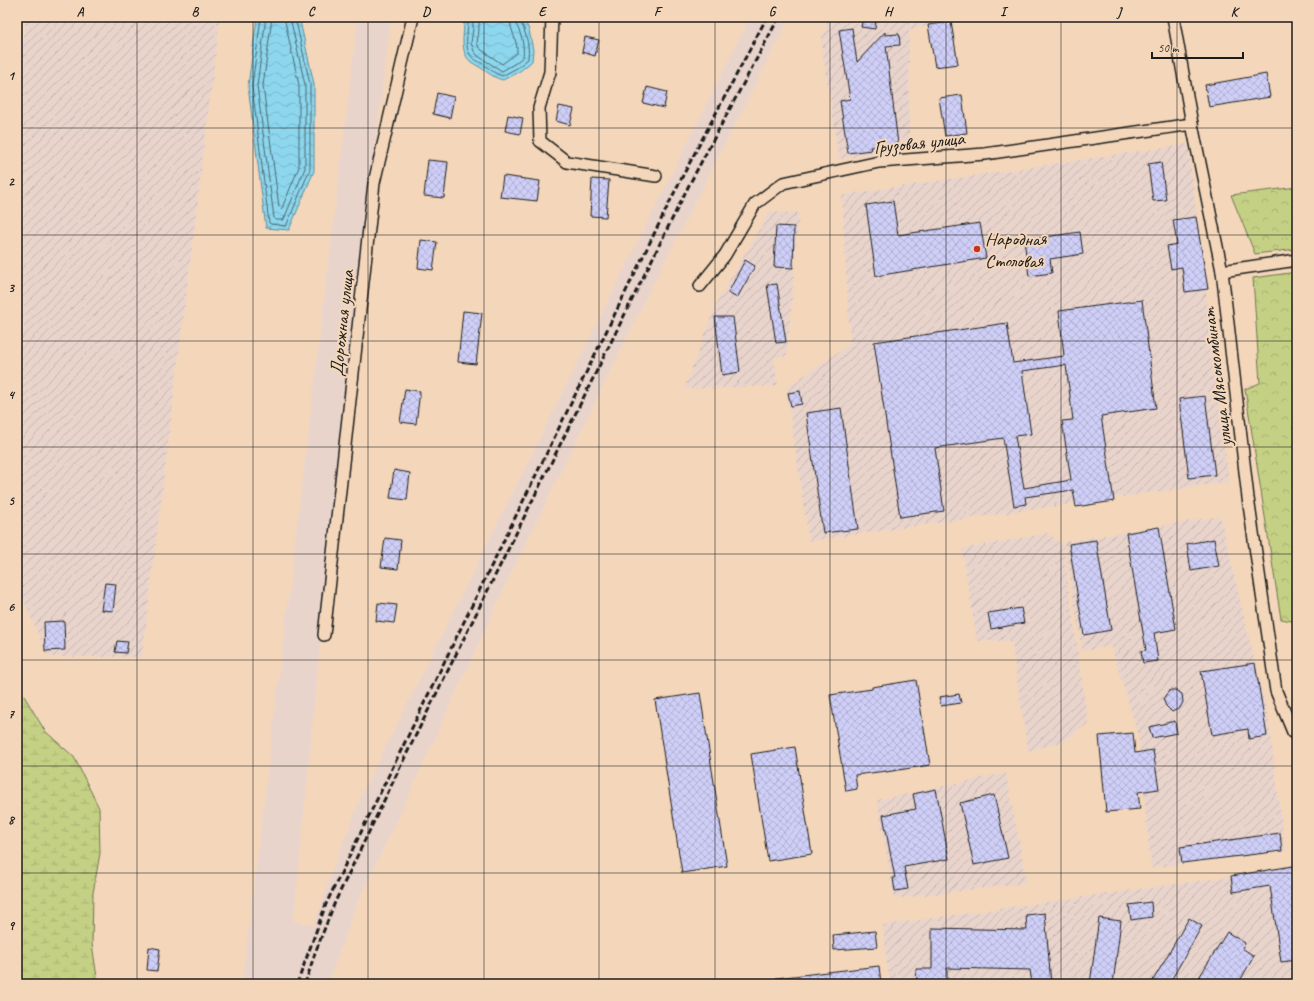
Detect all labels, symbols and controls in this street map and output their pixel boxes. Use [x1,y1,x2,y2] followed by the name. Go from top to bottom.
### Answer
[77,4,85,20] text: A
[192,4,200,20] text: B
[308,4,316,20] text: C
[422,4,431,20] text: D
[539,4,548,20] text: E
[654,4,663,20] text: F
[769,4,777,20] text: G
[884,4,894,20] text: H
[1000,4,1009,20] text: I
[1116,4,1123,20] text: J
[1231,4,1241,20] text: K
[1152,34,1243,60] scale bar
[1158,40,1180,56] text: 50 m
[8,68,16,84] text: 1
[873,126,967,160] street label: Грузовая улица
[8,174,15,190] text: 2
[985,227,1048,273] place label: Народная Столовая
[972,244,982,254] marker: Народная Столовая
[324,267,360,377] street label: Дорожная улица
[8,280,15,296] text: 3
[1196,305,1238,449] street label: улица Мясокомбинат
[8,387,16,403] text: 4
[8,493,15,509] text: 5
[8,599,15,615] text: 6
[8,706,15,722] text: 7
[8,812,16,828] text: 8
[8,918,15,934] text: 9

